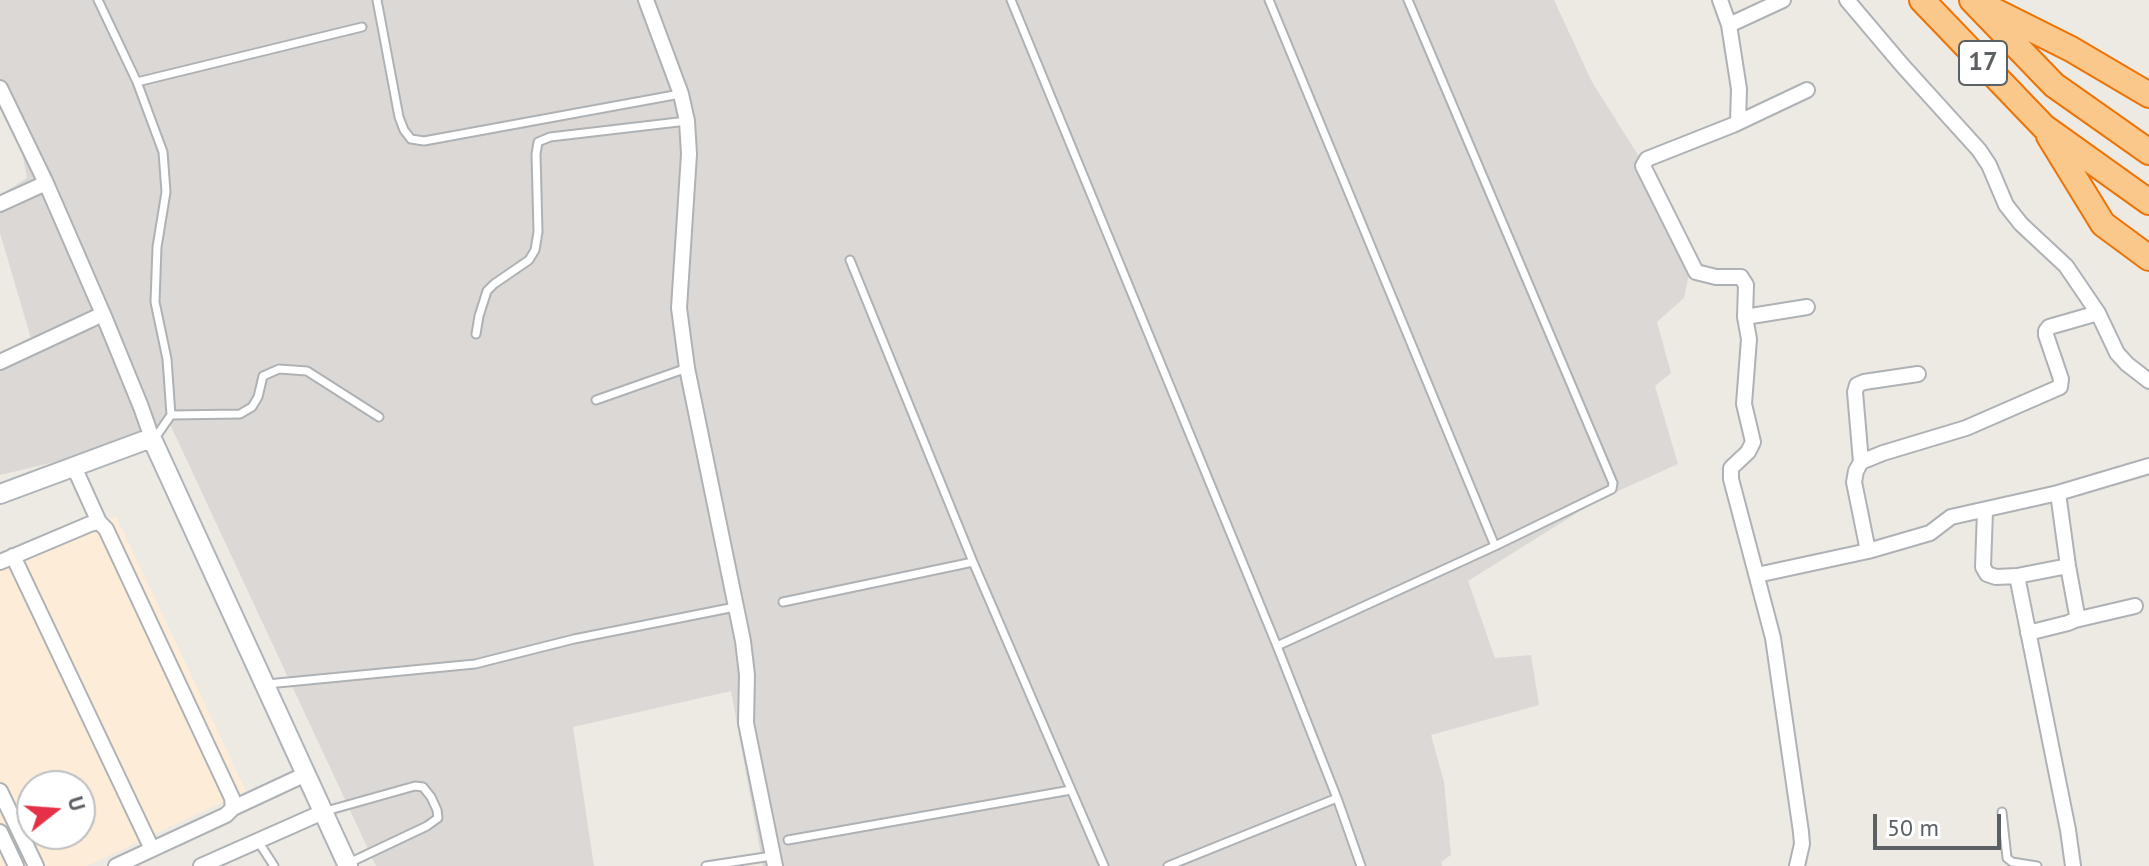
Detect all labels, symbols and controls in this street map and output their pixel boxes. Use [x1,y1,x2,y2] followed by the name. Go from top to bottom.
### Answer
[1959,41,2007,85] road number: 17
[16,770,96,850] north arrow
[62,793,92,814] text: U
[1877,798,2005,848] scale bar
[1887,812,1939,843] text: 50 m

